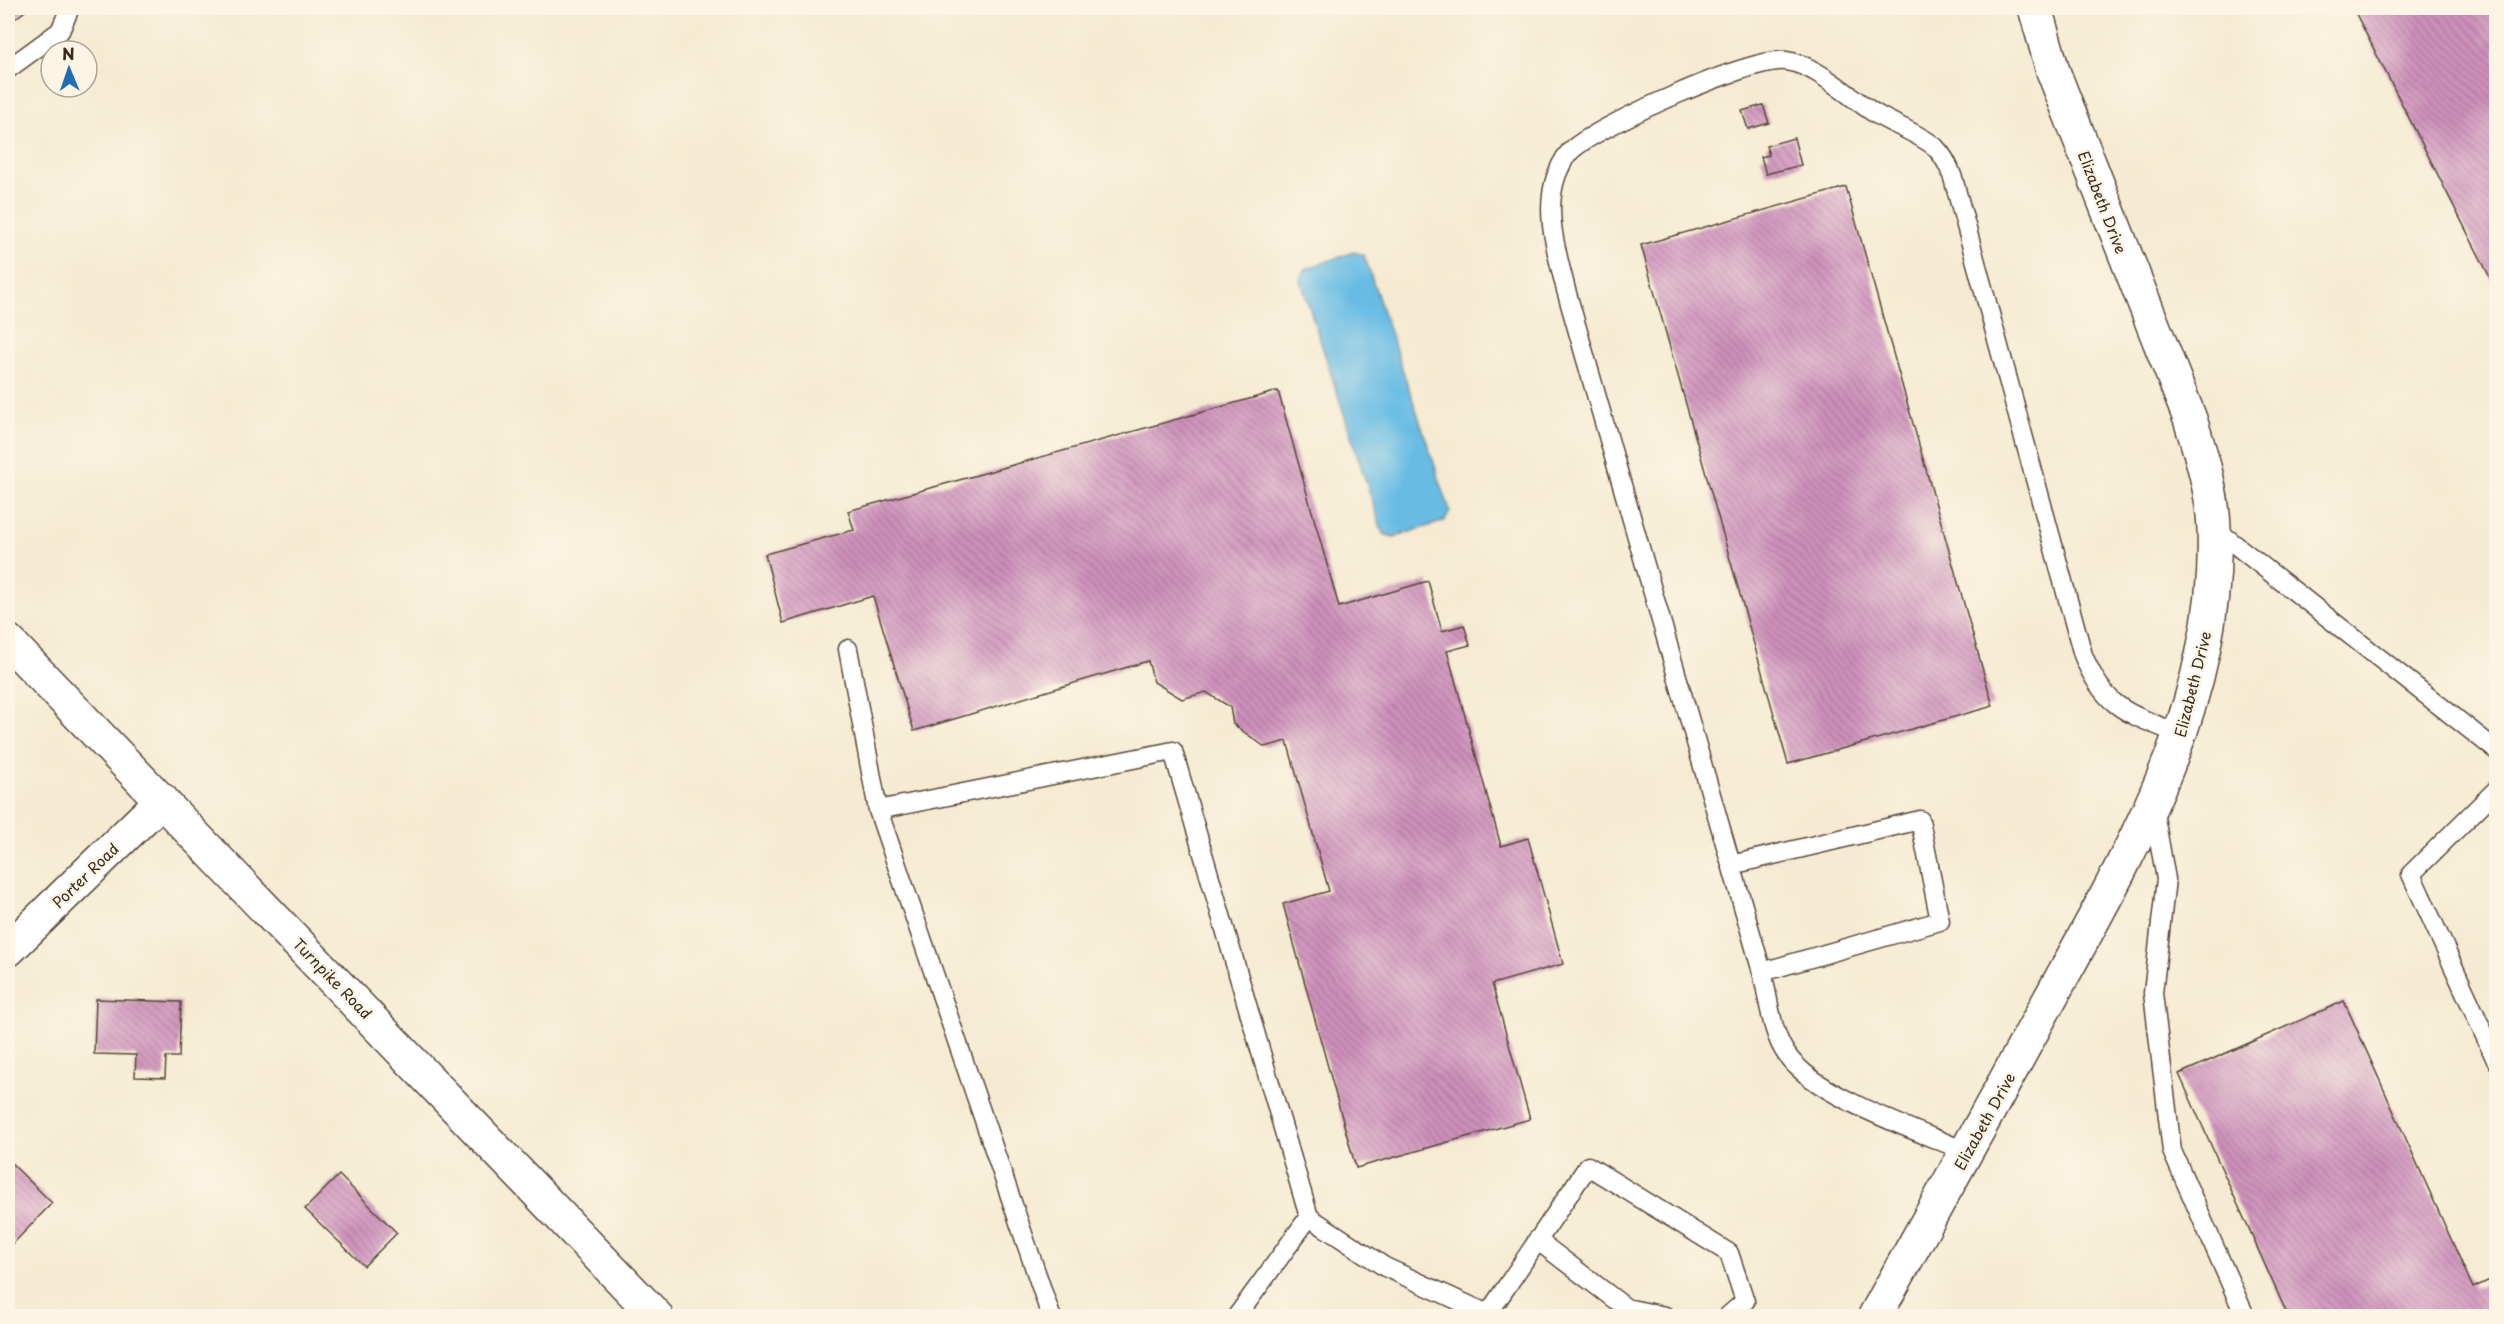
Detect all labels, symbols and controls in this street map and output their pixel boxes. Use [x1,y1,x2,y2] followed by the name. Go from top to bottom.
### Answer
[39,39,99,99] north arrow
[62,41,75,65] text: N
[2073,147,2133,257] street label: Elizabeth Drive
[2168,629,2216,739] street label: Elizabeth Drive
[46,837,124,913] street label: Porter Road
[288,932,378,1024] street label: Turnpike Road
[1948,1068,2020,1174] street label: Elizabeth Drive

